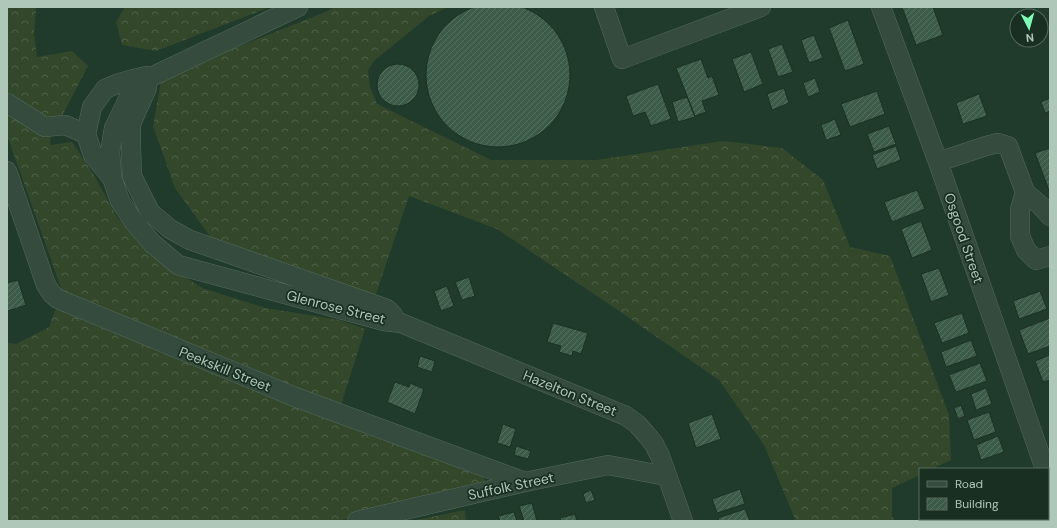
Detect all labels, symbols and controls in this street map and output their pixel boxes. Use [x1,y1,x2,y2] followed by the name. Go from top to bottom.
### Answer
[1009,8,1049,48] north arrow
[1025,31,1035,45] text: N
[940,191,988,285] street label: Osgood Street
[285,286,387,328] street label: Glenrose Street
[176,342,274,396] street label: Peekskill Street
[520,366,620,420] street label: Hazelton Street
[466,468,556,504] street label: Suffolk Street
[919,468,1049,520] legend
[955,476,983,492] text: Road
[955,496,999,512] text: Building

